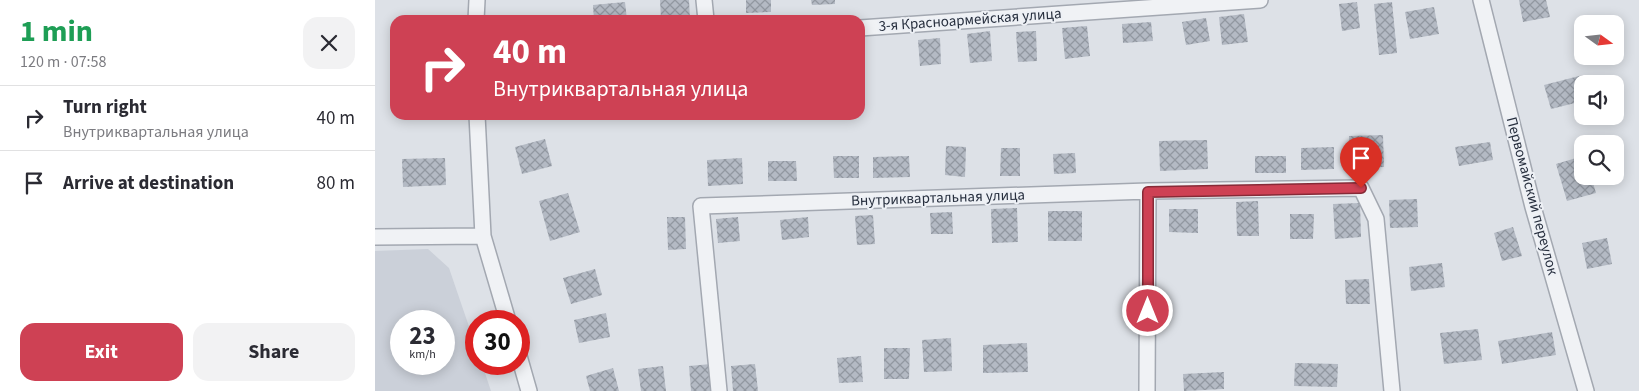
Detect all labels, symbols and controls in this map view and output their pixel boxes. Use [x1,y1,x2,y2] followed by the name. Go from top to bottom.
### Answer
[878,3,1062,37] street label: 3-я Красноармейская улица
[20,10,93,53] text: 1 min
[1574,15,1624,65] north arrow
[1574,15,1624,185] map controls
[303,17,355,69] button: close
[493,27,567,77] text: 40 m
[410,35,475,100] icon: right
[20,51,107,73] text: 120 m · 07:58
[493,73,748,105] text: Внутриквартальная улица
[1574,75,1624,125] button: sound
[63,94,147,121] text: Turn right
[20,104,48,132] icon: right
[317,105,355,132] text: 40 m
[1501,115,1563,278] street label: Первомайский переулок
[63,121,249,143] text: Внутриквартальная улица
[1574,135,1624,185] button: search
[1340,137,1382,188] pin
[1347,144,1375,172] icon: arrive
[20,169,48,197] icon: arrive
[63,170,234,197] text: Arrive at destination
[317,170,355,197] text: 80 m
[851,184,1025,212] street label: Внутриквартальная улица
[1121,284,1173,336] position arrow
[465,310,530,375] speed limit sign: 30
[409,318,436,354] text: 23
[20,323,183,381] button: Exit
[193,323,355,381] button: Share
[409,346,436,363] text: km/h

